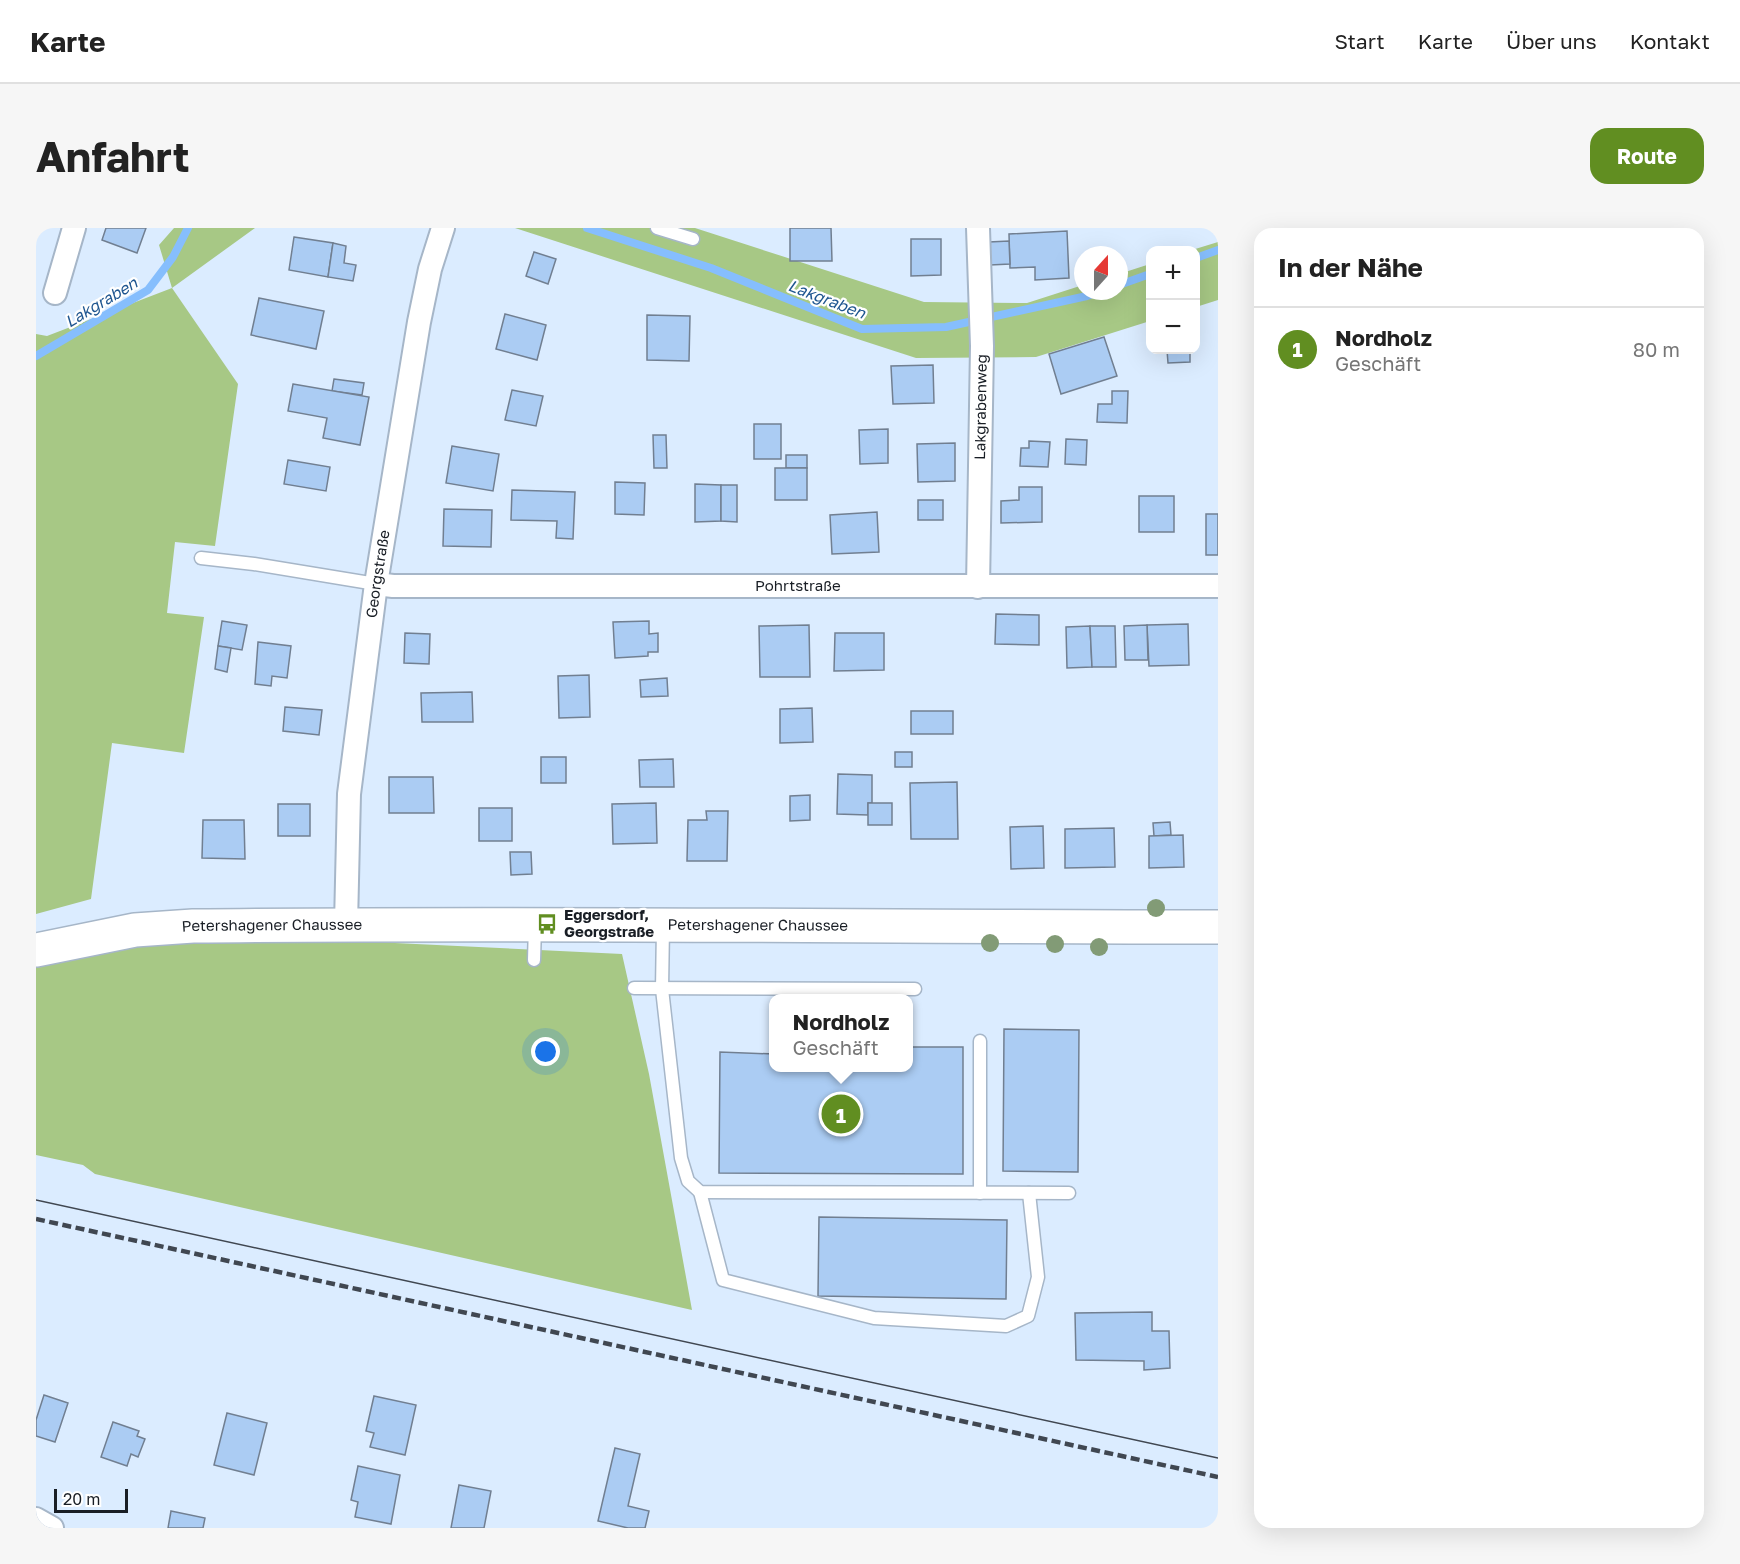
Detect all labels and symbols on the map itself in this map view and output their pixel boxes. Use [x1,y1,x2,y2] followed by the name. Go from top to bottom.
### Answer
[1074,246,1128,300] north arrow
[61,272,142,331] water label: Lakgraben
[786,275,869,323] water label: Lakgraben
[970,354,990,460] street label: Lakgrabenweg
[362,528,393,619] street label: Georgstraße
[755,576,841,594] street label: Pohrtstraße
[564,905,654,940] place label: Eggersdorf, Georgstraße
[535,912,559,936] bus stop icon: Eggersdorf, Georgstraße
[181,915,362,935] street label: Petershagener Chaussee
[668,915,848,934] street label: Petershagener Chaussee
[531,1037,560,1066] your location
[822,1092,860,1136] pin: 1
[54,1486,128,1514] scale bar

